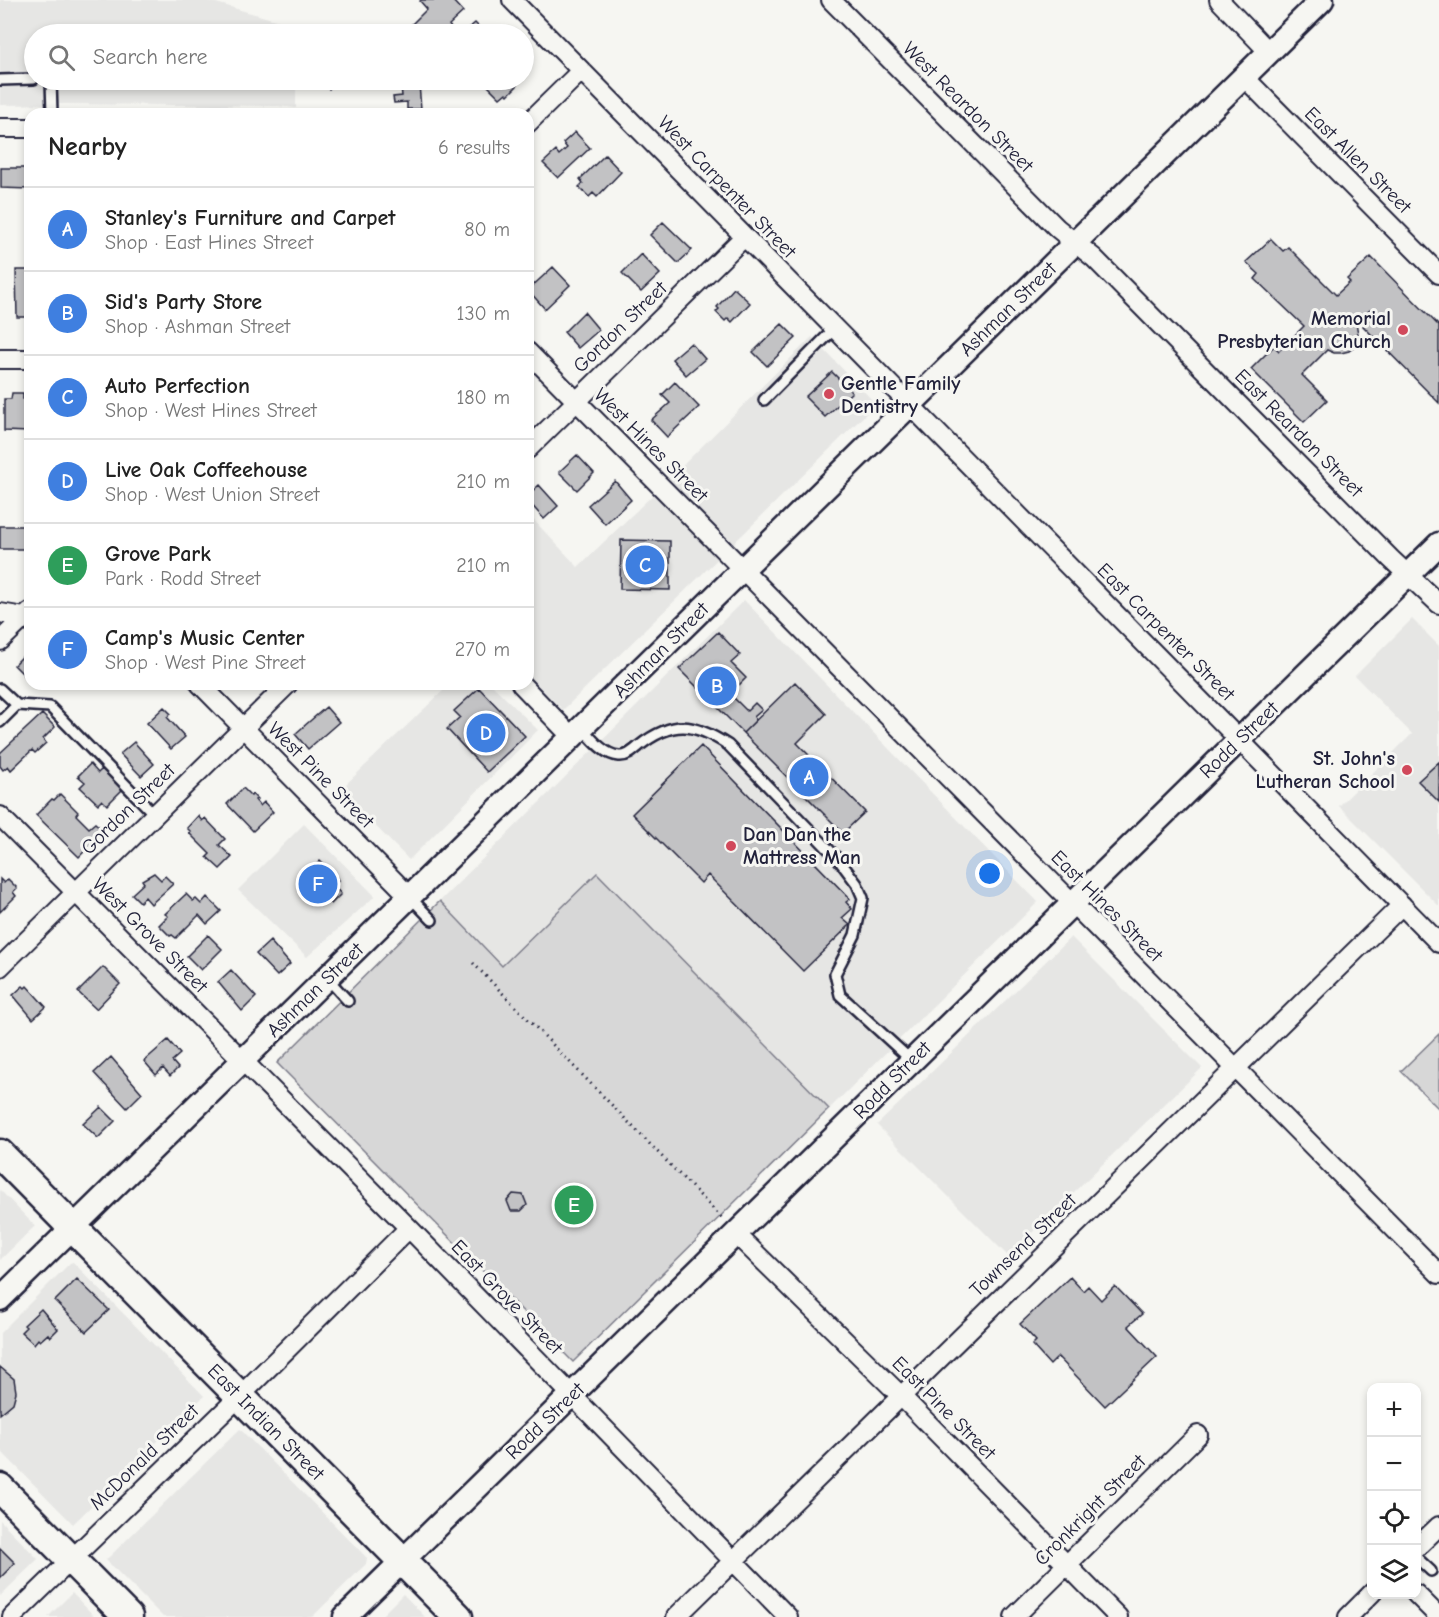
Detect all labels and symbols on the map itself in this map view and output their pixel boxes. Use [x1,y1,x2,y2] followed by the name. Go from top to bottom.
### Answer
[898,37,1039,178] street label: West Reardon Street
[1300,102,1417,219] street label: East Allen Street
[653,111,802,264] street label: West Carpenter Street
[955,256,1062,361] street label: Ashman Street
[568,276,673,377] street label: Gordon Street
[1217,307,1391,353] place label: Memorial Presbyterian Church
[1396,323,1410,337] marker: Memorial Presbyterian Church
[1230,364,1369,503] street label: East Reardon Street
[841,372,961,418] place label: Gentle Family Dentistry
[589,383,714,508] street label: West Hines Street
[822,387,836,401] marker: Gentle Family Dentistry
[626,542,664,588] pin: C
[1092,558,1241,707] street label: East Carpenter Street
[609,597,714,702] street label: Ashman Street
[698,664,736,708] pin: B
[1195,696,1284,783] street label: Rodd Street
[466,710,506,756] pin: D
[263,717,380,834] street label: West Pine Street
[1256,747,1395,793] place label: St. John's Lutheran School
[790,754,828,800] pin: A
[76,758,181,859] street label: Gordon Street
[1400,763,1414,777] marker: St. John's Lutheran School
[743,823,861,869] place label: Dan Dan the Mattress Man
[724,839,738,853] marker: Dan Dan the Mattress Man
[1046,845,1168,967] street label: East Hines Street
[975,859,1004,888] your location
[298,862,338,906] pin: F
[88,873,213,998] street label: West Grove Street
[262,937,369,1042] street label: Ashman Street
[848,1036,936,1124] street label: Rodd Street
[554,1182,594,1228] pin: E
[965,1188,1082,1301] street label: Townsend Street
[447,1235,568,1360] street label: East Grove Street
[888,1352,1001,1465] street label: East Pine Street
[203,1359,330,1486] street label: East Indian Street
[501,1377,590,1464] street label: Rodd Street
[85,1398,204,1515] street label: McDonald Street
[1030,1449,1151,1570] street label: Cronkright Street

